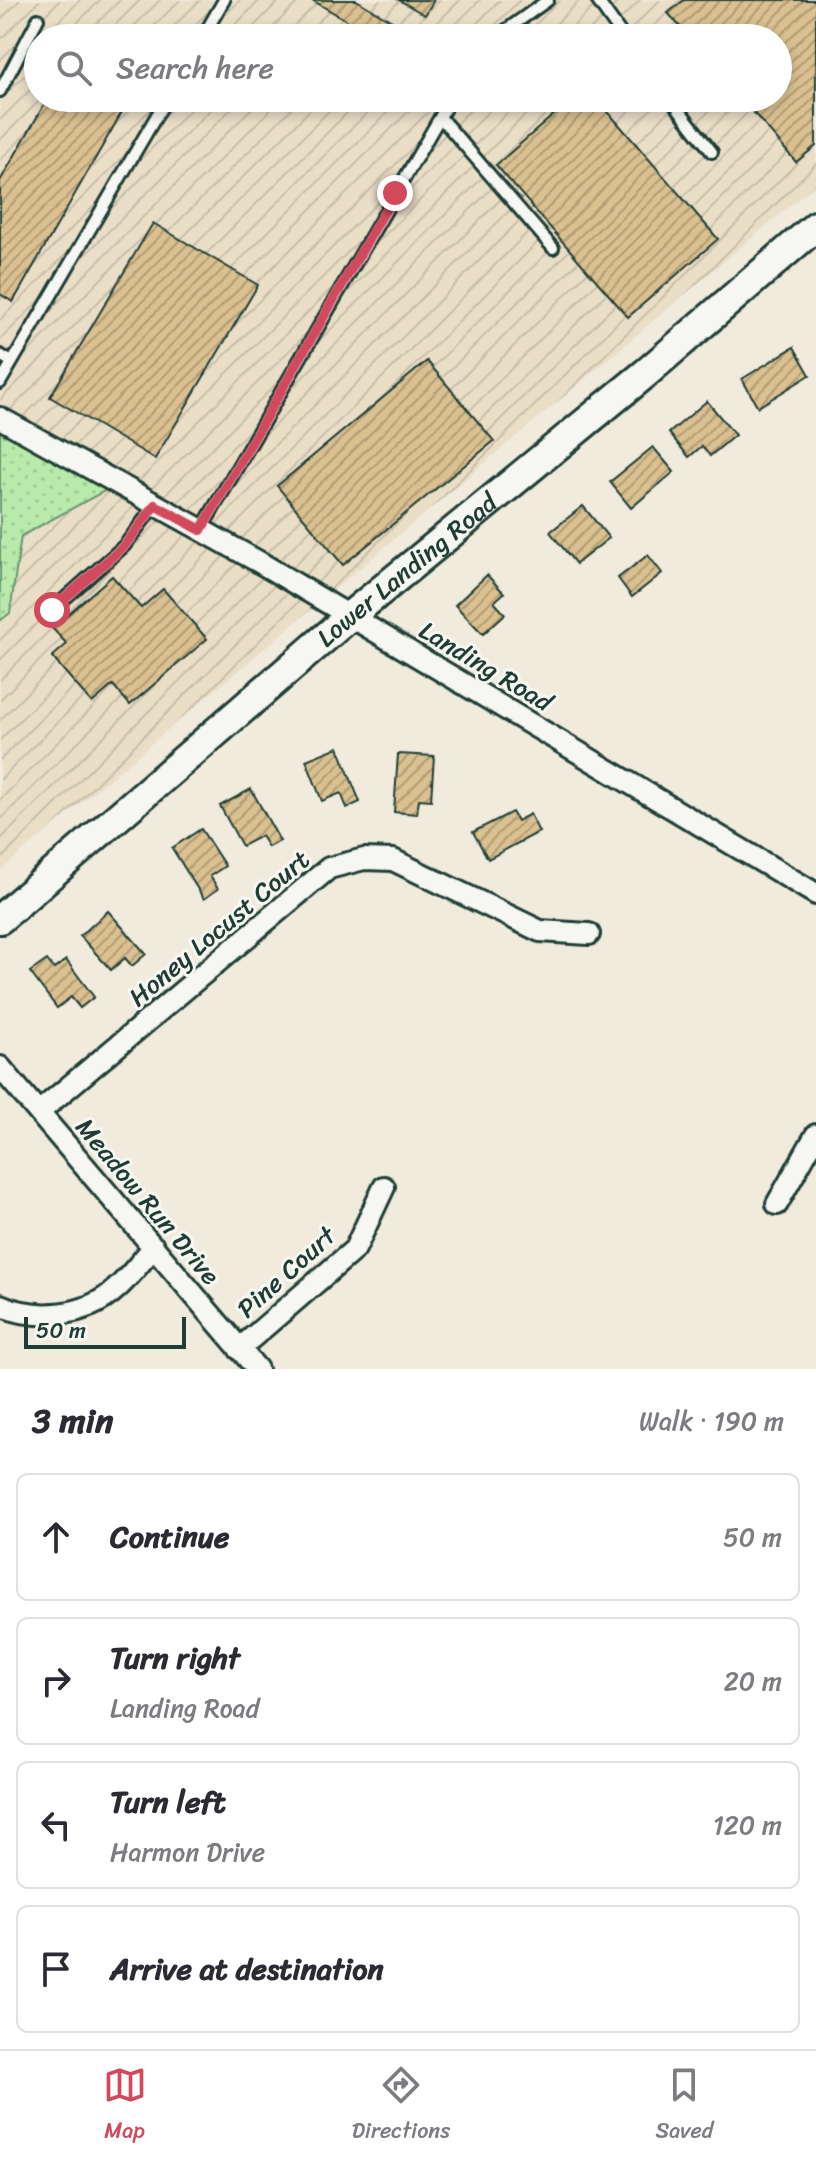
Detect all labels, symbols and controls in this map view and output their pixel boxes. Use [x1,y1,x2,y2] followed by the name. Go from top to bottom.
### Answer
[24,24,792,112] search box
[116,41,274,95] text: Search here
[52,46,96,90] icon: search
[377,175,413,211] route end
[306,479,509,659] street label: Lower Landing Road
[34,592,70,628] route start
[410,608,564,725] street label: Landing Road
[117,838,321,1018] street label: Honey Locust Court
[64,1107,233,1296] street label: Meadow Run Drive
[226,1213,348,1330] street label: Pine Court
[36,1311,86,1350] text: 50 m
[24,1313,186,1349] scale bar
[32,1391,113,1451] text: 3 min
[639,1398,784,1444] text: Walk · 190 m
[110,1510,229,1564] text: Continue
[723,1514,782,1560] text: 50 m
[34,1515,78,1559] icon: ahead
[110,1631,240,1685] text: Turn right
[724,1658,782,1704] text: 20 m
[34,1659,78,1703] icon: right
[110,1685,259,1731] text: Landing Road
[110,1775,226,1829] text: Turn left
[713,1802,782,1848] text: 120 m
[34,1803,78,1847] icon: left
[110,1829,265,1875] text: Harmon Drive
[110,1942,384,1996] text: Arrive at destination
[34,1947,78,1991] icon: arrive
[103,2063,147,2150] tab: Map
[352,2063,450,2150] tab: Directions
[655,2063,713,2150] tab: Saved

